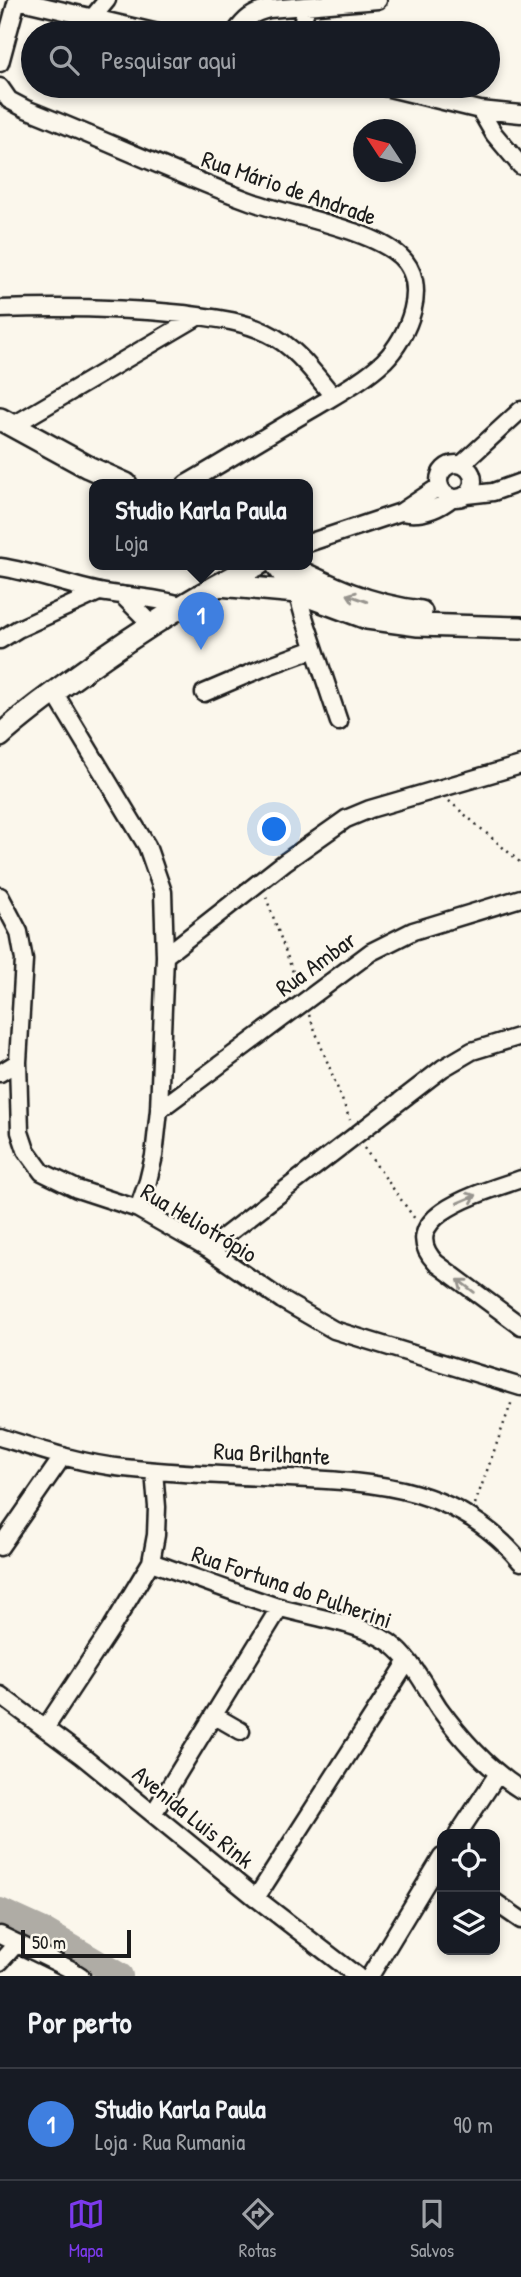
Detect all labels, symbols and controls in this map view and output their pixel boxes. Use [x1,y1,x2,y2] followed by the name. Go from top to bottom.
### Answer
[21,21,500,98] search box
[45,41,83,79] icon: search
[101,42,237,77] text: Pesquisar aqui
[353,119,416,182] north arrow
[198,142,381,232] street label: Rua Mário de Andrade
[89,479,313,570] popup
[116,492,286,527] text: Studio Karla Paula
[116,527,148,558] text: Loja
[346,591,368,603] one-way arrow
[178,592,224,650] pin: 1
[257,812,291,846] your location
[269,923,362,1003] street label: Rua Ambar
[135,1175,264,1270] street label: Rua Heliotrópio
[456,1192,478,1205] one-way arrow
[457,1278,476,1293] one-way arrow
[213,1434,332,1472] street label: Rua Brilhante
[188,1537,397,1635] street label: Rua Fortuna do Pulherini
[126,1757,261,1875] street label: Avenida Luis Rink
[437,1829,500,1955] map controls
[437,1829,500,1892] button: locate
[437,1892,500,1955] button: layers
[21,1927,131,1959] scale bar
[32,1929,66,1955] text: 50 m
[28,2002,132,2042] text: Por perto
[95,2091,266,2126] text: Studio Karla Paula
[47,2109,55,2140] text: 1
[453,2109,493,2140] text: 90 m
[95,2126,245,2157] text: Loja · Rua Rumania
[67,2195,105,2263] tab: Mapa
[239,2195,277,2263] tab: Rotas
[410,2195,454,2263] tab: Salvos

